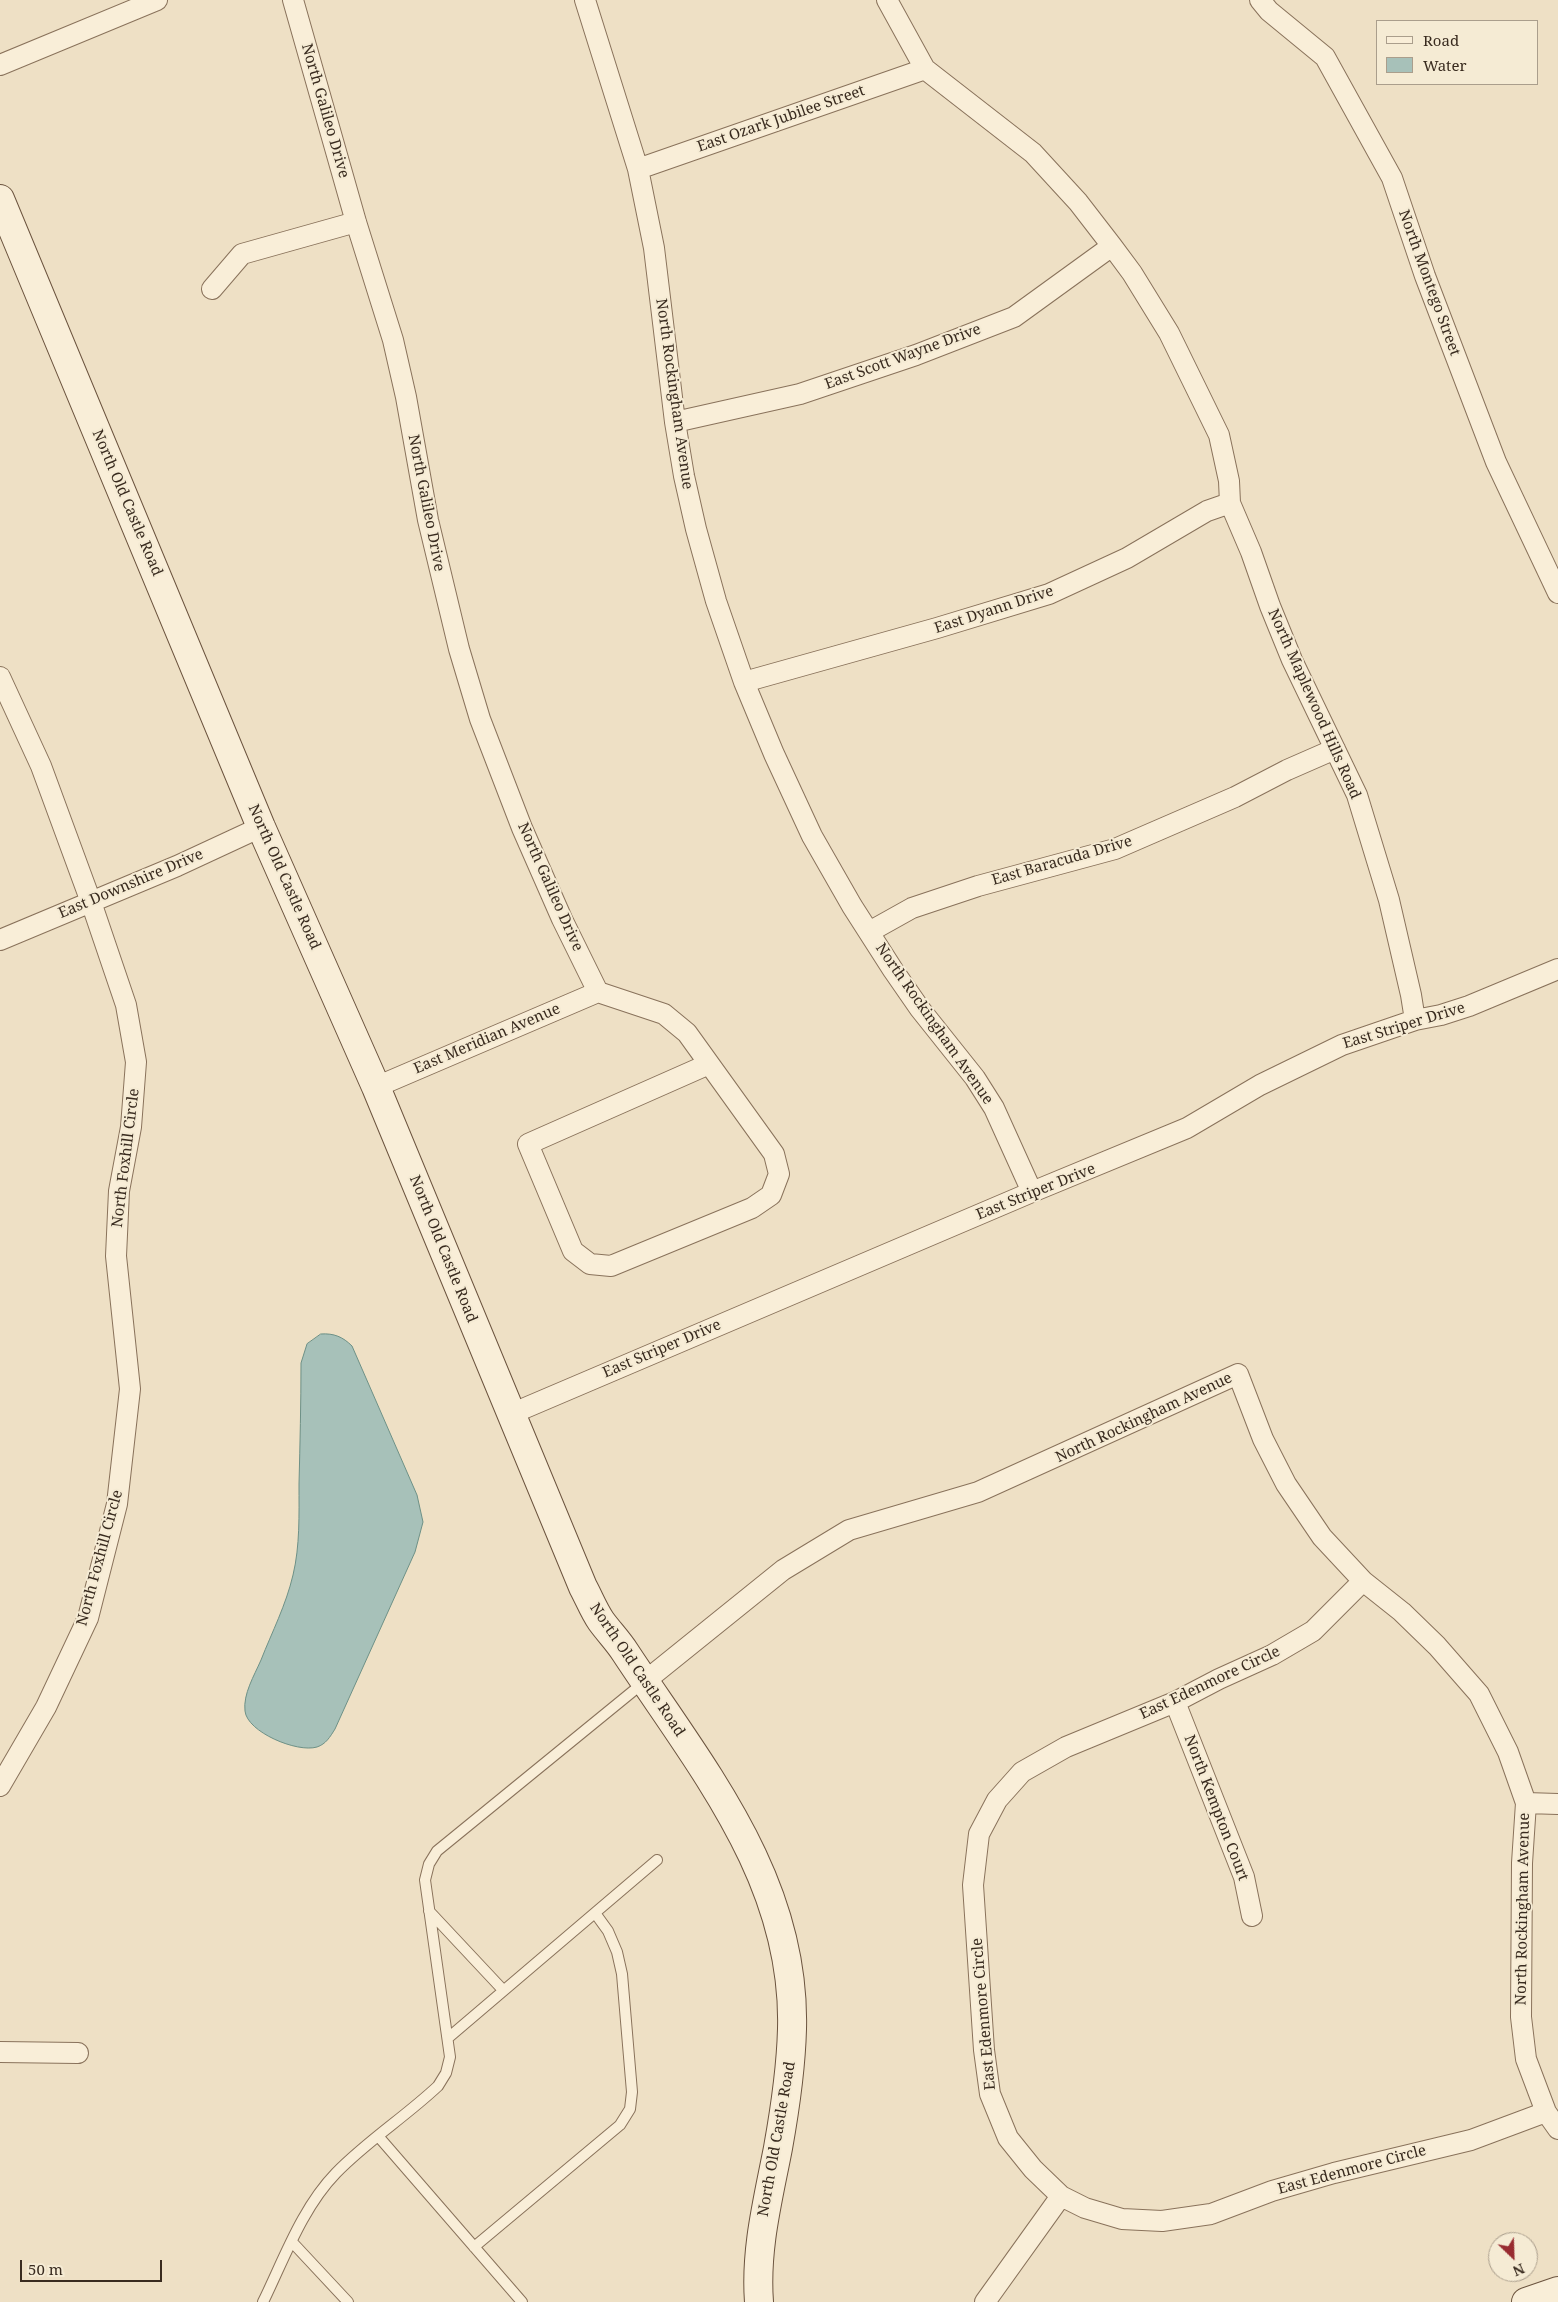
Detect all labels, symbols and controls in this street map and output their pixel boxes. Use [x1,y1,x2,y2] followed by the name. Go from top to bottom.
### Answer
[1376,20,1538,85] legend
[1423,30,1459,50] text: Road
[297,42,353,180] street label: North Galileo Drive
[1423,55,1466,75] text: Water
[695,82,867,156] street label: East Ozark Jubilee Street
[1394,208,1464,358] street label: North Montego Street
[652,297,696,491] street label: North Rockingham Avenue
[823,320,983,394] street label: East Scott Wayne Drive
[88,427,166,579] street label: North Old Castle Road
[404,433,448,573] street label: North Galileo Drive
[932,582,1056,638] street label: East Dyann Drive
[1264,606,1364,802] street label: North Maplewood Hills Road
[244,802,324,952] street label: North Old Castle Road
[513,820,587,954] street label: North Galileo Drive
[990,832,1134,890] street label: East Baracuda Drive
[56,845,206,923] street label: East Downshire Drive
[871,940,997,1108] street label: North Rockingham Avenue
[1341,999,1467,1053] street label: East Striper Drive
[411,1000,563,1078] street label: East Meridian Avenue
[109,1087,143,1229] street label: North Foxhill Circle
[974,1160,1098,1224] street label: East Striper Drive
[405,1173,481,1325] street label: North Old Castle Road
[600,1316,724,1382] street label: East Striper Drive
[1053,1369,1235,1467] street label: North Rockingham Avenue
[73,1488,127,1628] street label: North Foxhill Circle
[586,1600,688,1740] street label: North Old Castle Road
[1137,1643,1283,1723] street label: East Edenmore Circle
[1180,1733,1252,1883] street label: North Kempton Court
[1512,1812,1534,2006] street label: North Rockingham Avenue
[968,1937,1000,2091] street label: East Edenmore Circle
[754,2060,800,2218] street label: North Old Castle Road
[1276,2142,1428,2198] street label: East Edenmore Circle
[1488,2232,1538,2282] north arrow
[22,2250,165,2282] scale bar
[28,2259,63,2279] text: 50 m
[1510,2259,1528,2281] text: N

